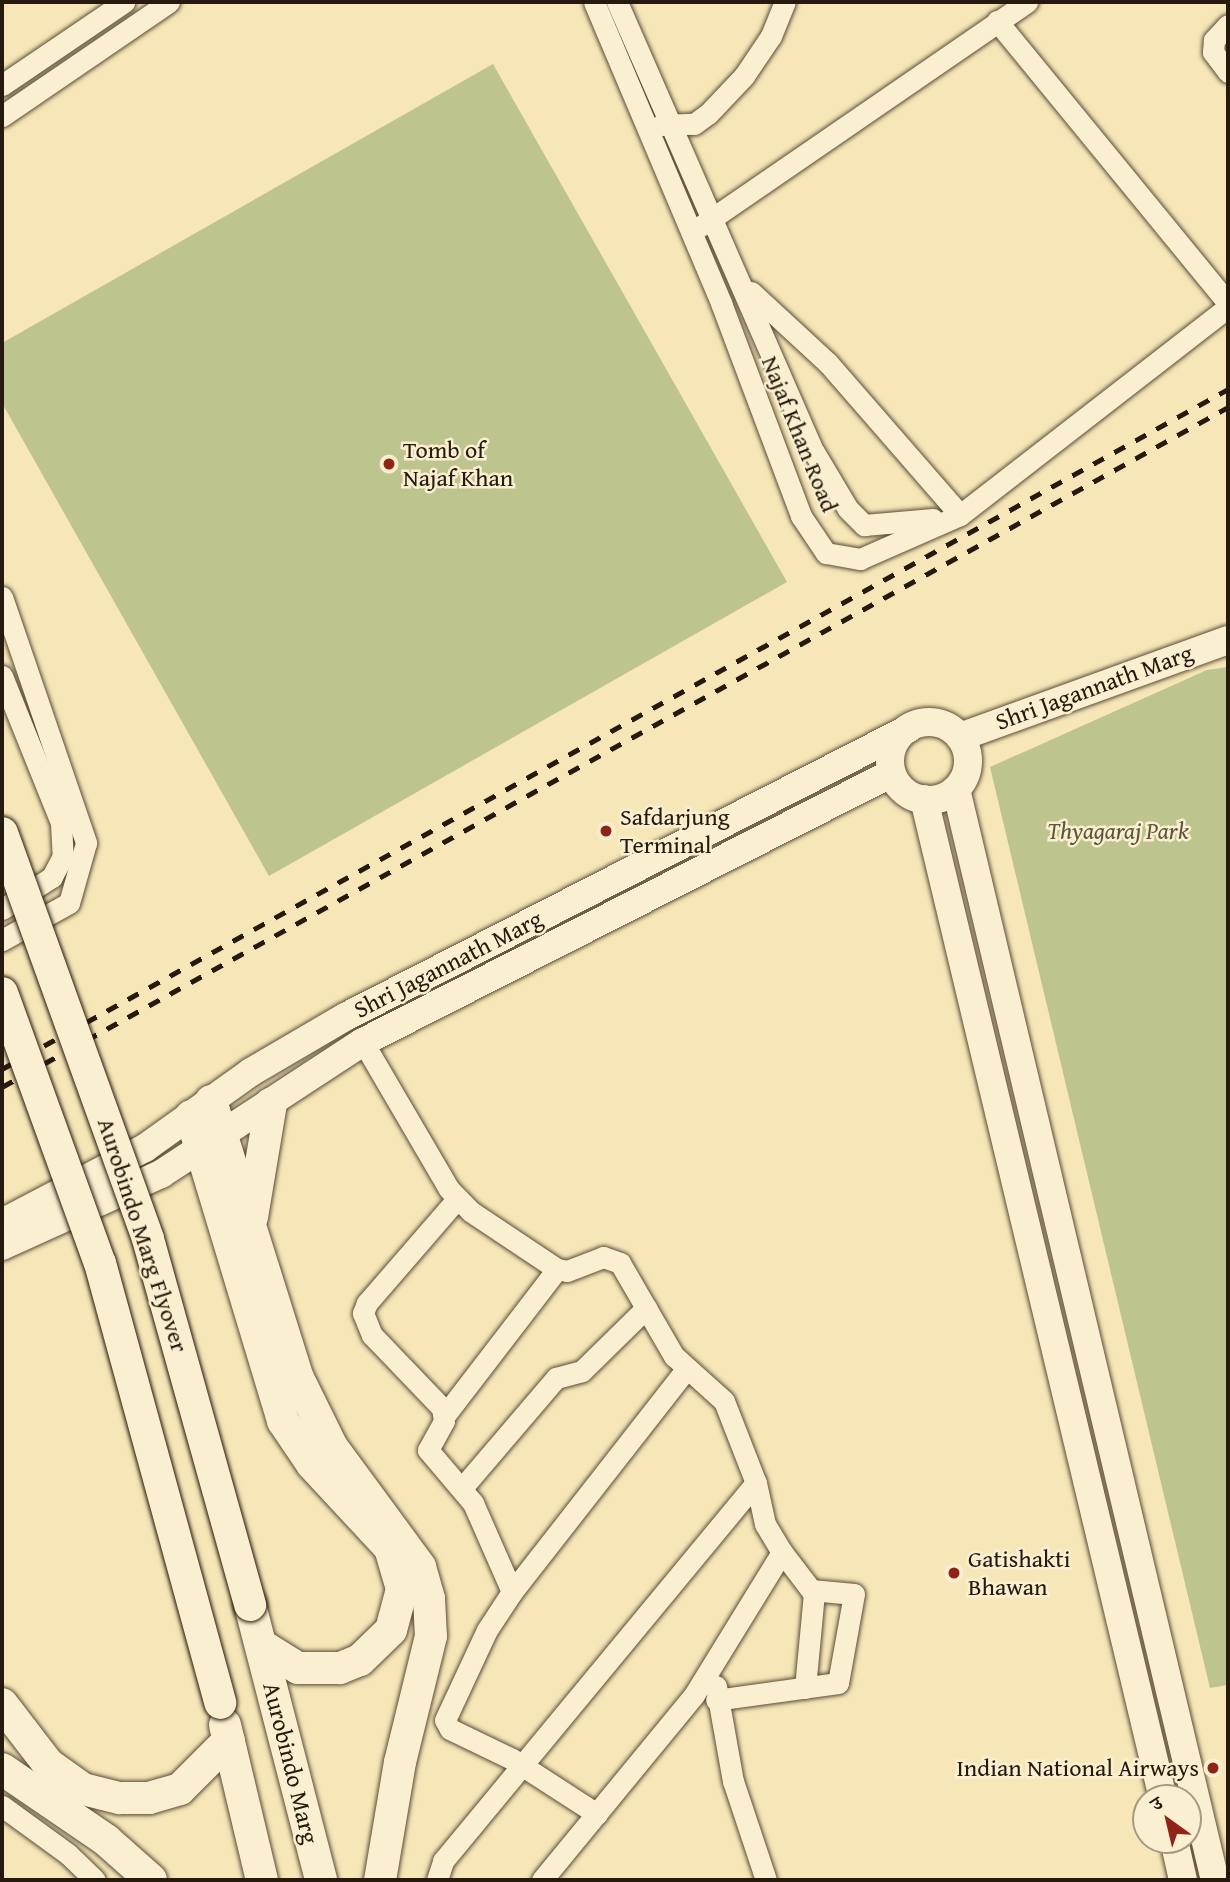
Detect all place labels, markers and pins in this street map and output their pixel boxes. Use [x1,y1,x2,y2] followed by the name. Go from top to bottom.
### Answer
[403,436,513,492] place label: Tomb of Najaf Khan
[381,456,397,472] marker: Tomb of Najaf Khan
[620,803,730,859] place label: Safdarjung Terminal
[598,823,614,839] marker: Safdarjung Terminal
[968,1545,1070,1601] place label: Gatishakti Bhawan
[946,1565,962,1581] marker: Gatishakti Bhawan
[956,1754,1199,1782] place label: Indian National Airways
[1205,1760,1221,1776] marker: Indian National Airways

